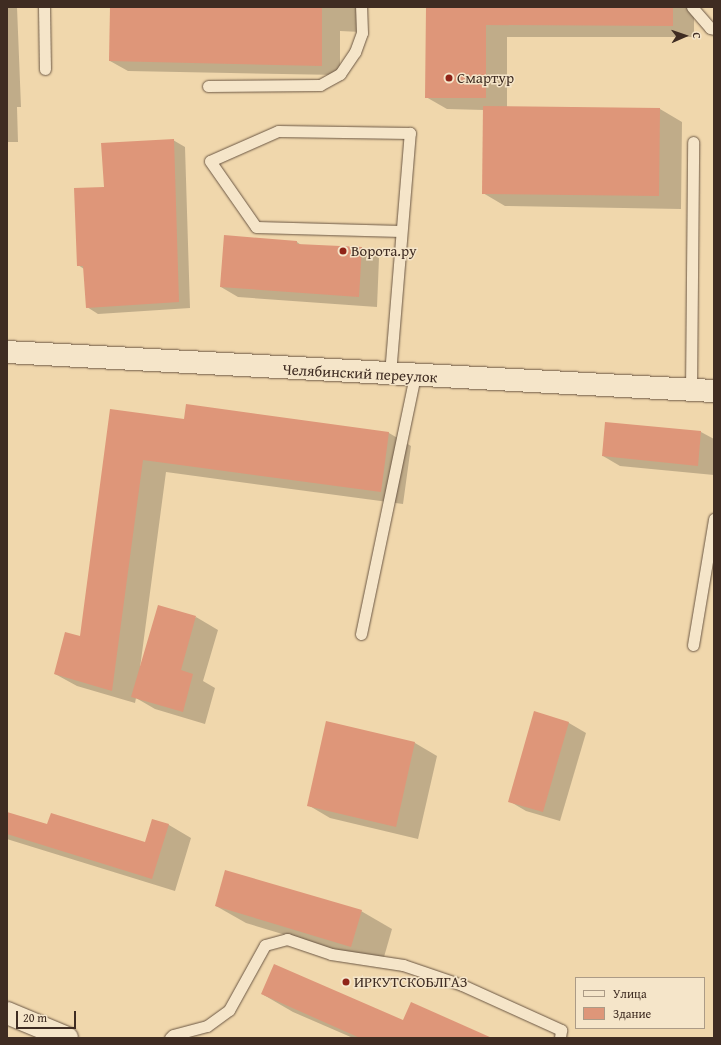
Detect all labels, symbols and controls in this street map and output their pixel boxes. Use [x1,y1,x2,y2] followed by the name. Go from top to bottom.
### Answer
[665,16,705,56] north arrow
[689,32,705,39] text: С
[457,69,514,87] place label: Смартур
[444,73,454,83] marker: Смартур
[351,242,417,260] place label: Ворота.ру
[338,246,348,256] marker: Ворота.ру
[282,360,438,386] street label: Челябинский переулок
[354,973,468,991] place label: ИРКУТСКОБЛГАЗ
[341,977,351,987] marker: ИРКУТСКОБЛГАЗ
[575,977,705,1029] legend
[613,985,647,1002] text: Улица
[18,1003,78,1029] scale bar
[613,1005,651,1022] text: Здание
[23,1009,47,1026] text: 20 m

